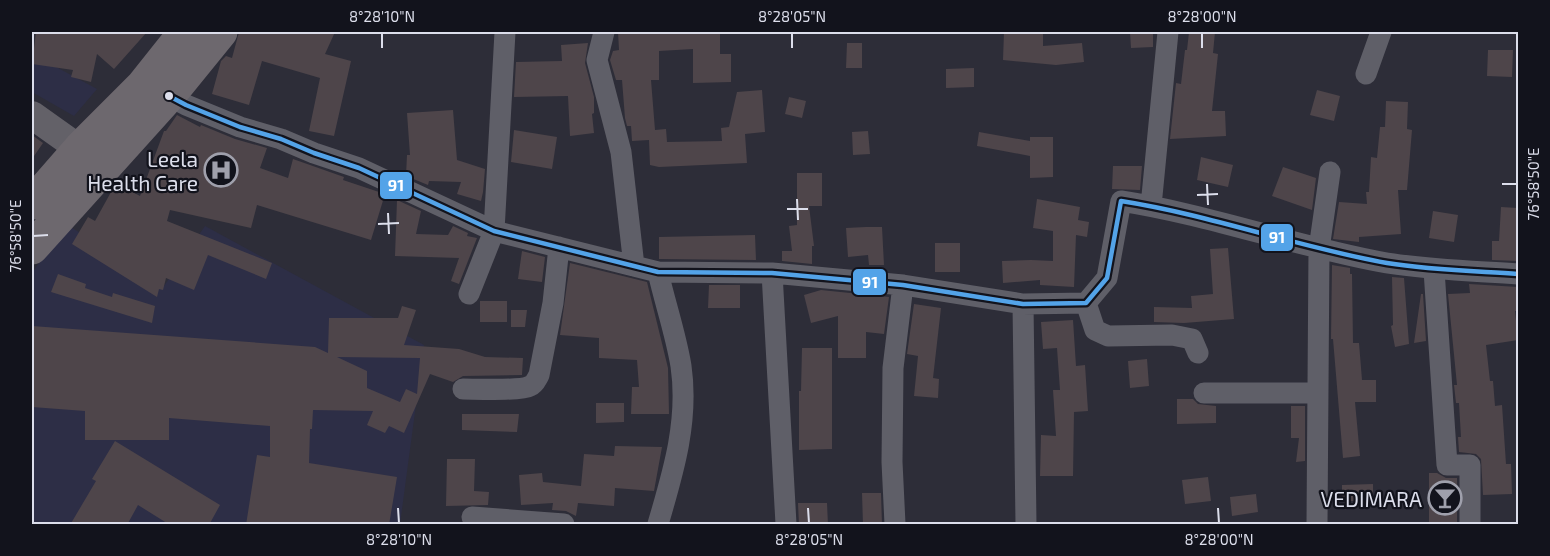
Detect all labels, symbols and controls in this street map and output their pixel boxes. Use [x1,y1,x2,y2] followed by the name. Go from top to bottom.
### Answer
[349,7,415,25] text: 8°28'10"N
[758,7,826,25] text: 8°28'05"N
[1167,7,1237,25] text: 8°28'00"N
[163,90,175,102] unlabelled marker
[87,146,198,195] place label: Leela Health Care
[1524,148,1542,220] text: 76°58'50"E
[203,152,239,188] hospital icon: Leela Health Care
[379,171,413,200] line badge: 91
[388,175,404,194] text: 91
[6,200,24,272] text: 76°58'50"E
[1260,223,1294,252] line badge: 91
[1269,227,1285,246] text: 91
[852,268,887,296] line badge: 91
[862,272,878,291] text: 91
[1427,480,1463,516] bar icon: VEDIMARA
[1320,486,1422,511] place label: VEDIMARA
[366,530,432,548] text: 8°28'10"N
[775,530,843,548] text: 8°28'05"N
[1184,530,1254,548] text: 8°28'00"N

